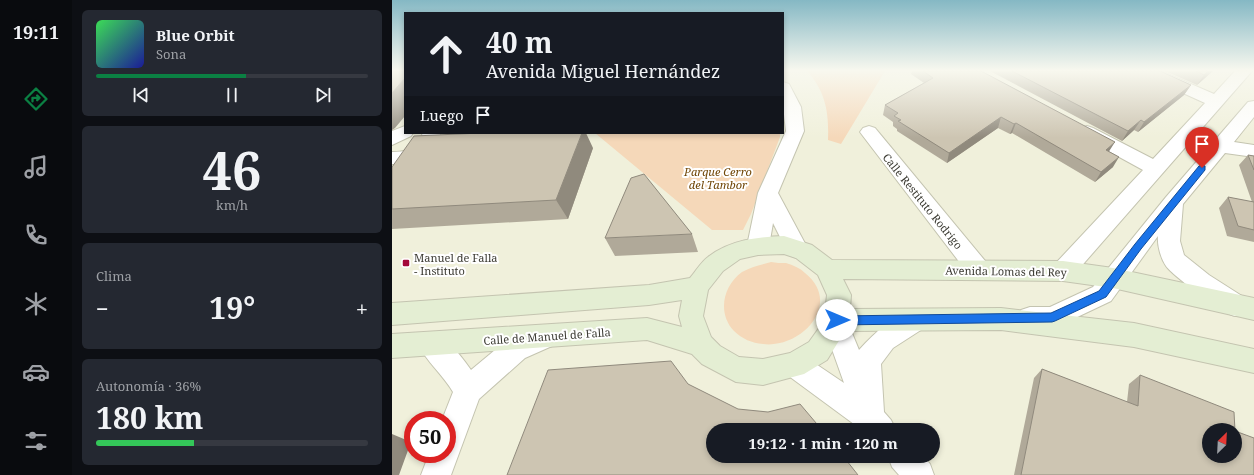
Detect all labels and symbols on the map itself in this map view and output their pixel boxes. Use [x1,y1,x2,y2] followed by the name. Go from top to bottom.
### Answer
[1185,127,1219,168] pin
[880,150,966,252] street label: Calle Restituto Rodrigo
[683,164,752,192] park label: Parque Cerro del Tambor
[414,250,498,278] place label: Manuel de Falla - Instituto
[401,258,411,268] marker: Manuel de Falla - Instituto
[945,262,1068,280] street label: Avenida Lomas del Rey
[816,299,858,341] position arrow
[483,324,611,348] street label: Calle de Manuel de Falla
[404,411,456,463] speed limit sign: 50
[1202,423,1242,463] north arrow

